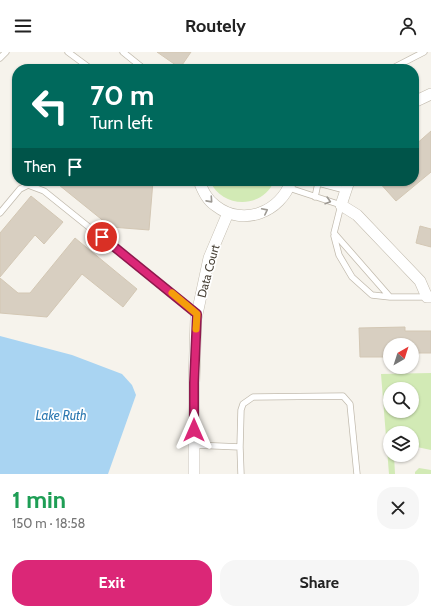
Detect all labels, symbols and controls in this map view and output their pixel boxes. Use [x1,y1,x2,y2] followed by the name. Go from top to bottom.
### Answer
[12,15,34,37] icon: menu
[185,15,246,37] text: Routely
[397,15,419,37] icon: person
[90,78,154,112] text: 70 m
[24,80,76,132] icon: left
[90,112,153,134] text: Turn left
[64,156,86,178] icon: arrive
[24,158,56,176] text: Then
[205,195,213,203] one-way arrow
[324,196,331,205] one-way arrow
[261,208,269,216] one-way arrow
[85,220,119,254] pin
[91,226,113,248] icon: arrive
[194,243,222,299] street label: Data Court
[383,338,419,374] north arrow
[383,338,419,462] map controls
[383,382,419,418] button: search
[35,407,87,423] water label: Lake Ruth
[173,409,215,451] position arrow
[383,426,419,462] button: layers
[12,485,66,514] text: 1 min
[377,487,419,529] button: close
[12,515,85,531] text: 150 m · 18:58
[12,560,212,606] button: Exit
[220,560,419,606] button: Share

